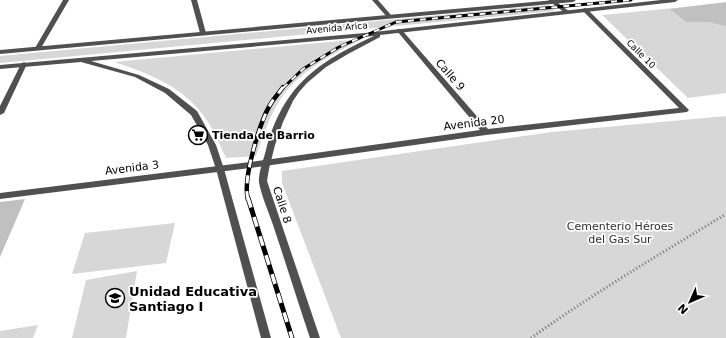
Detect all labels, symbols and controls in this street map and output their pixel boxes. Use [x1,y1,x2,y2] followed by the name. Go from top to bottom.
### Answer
[306,20,368,36] street label: Avenida Arica
[625,38,658,71] street label: Calle 10
[433,56,467,94] street label: Calle 9
[443,113,505,133] street label: Avenida 20
[187,124,209,146] supermarket icon: Tienda de Barrio
[212,129,315,142] place label: Tienda de Barrio
[104,158,160,178] street label: Avenida 3
[270,185,294,225] street label: Calle 8
[567,220,673,246] park label: Cementerio Héroes del Gas Sur
[670,282,710,322] north arrow
[129,284,257,314] place label: Unidad Educativa Santiago I
[104,287,126,309] school or university icon: Unidad Educativa Santiago I
[675,301,691,317] text: N

